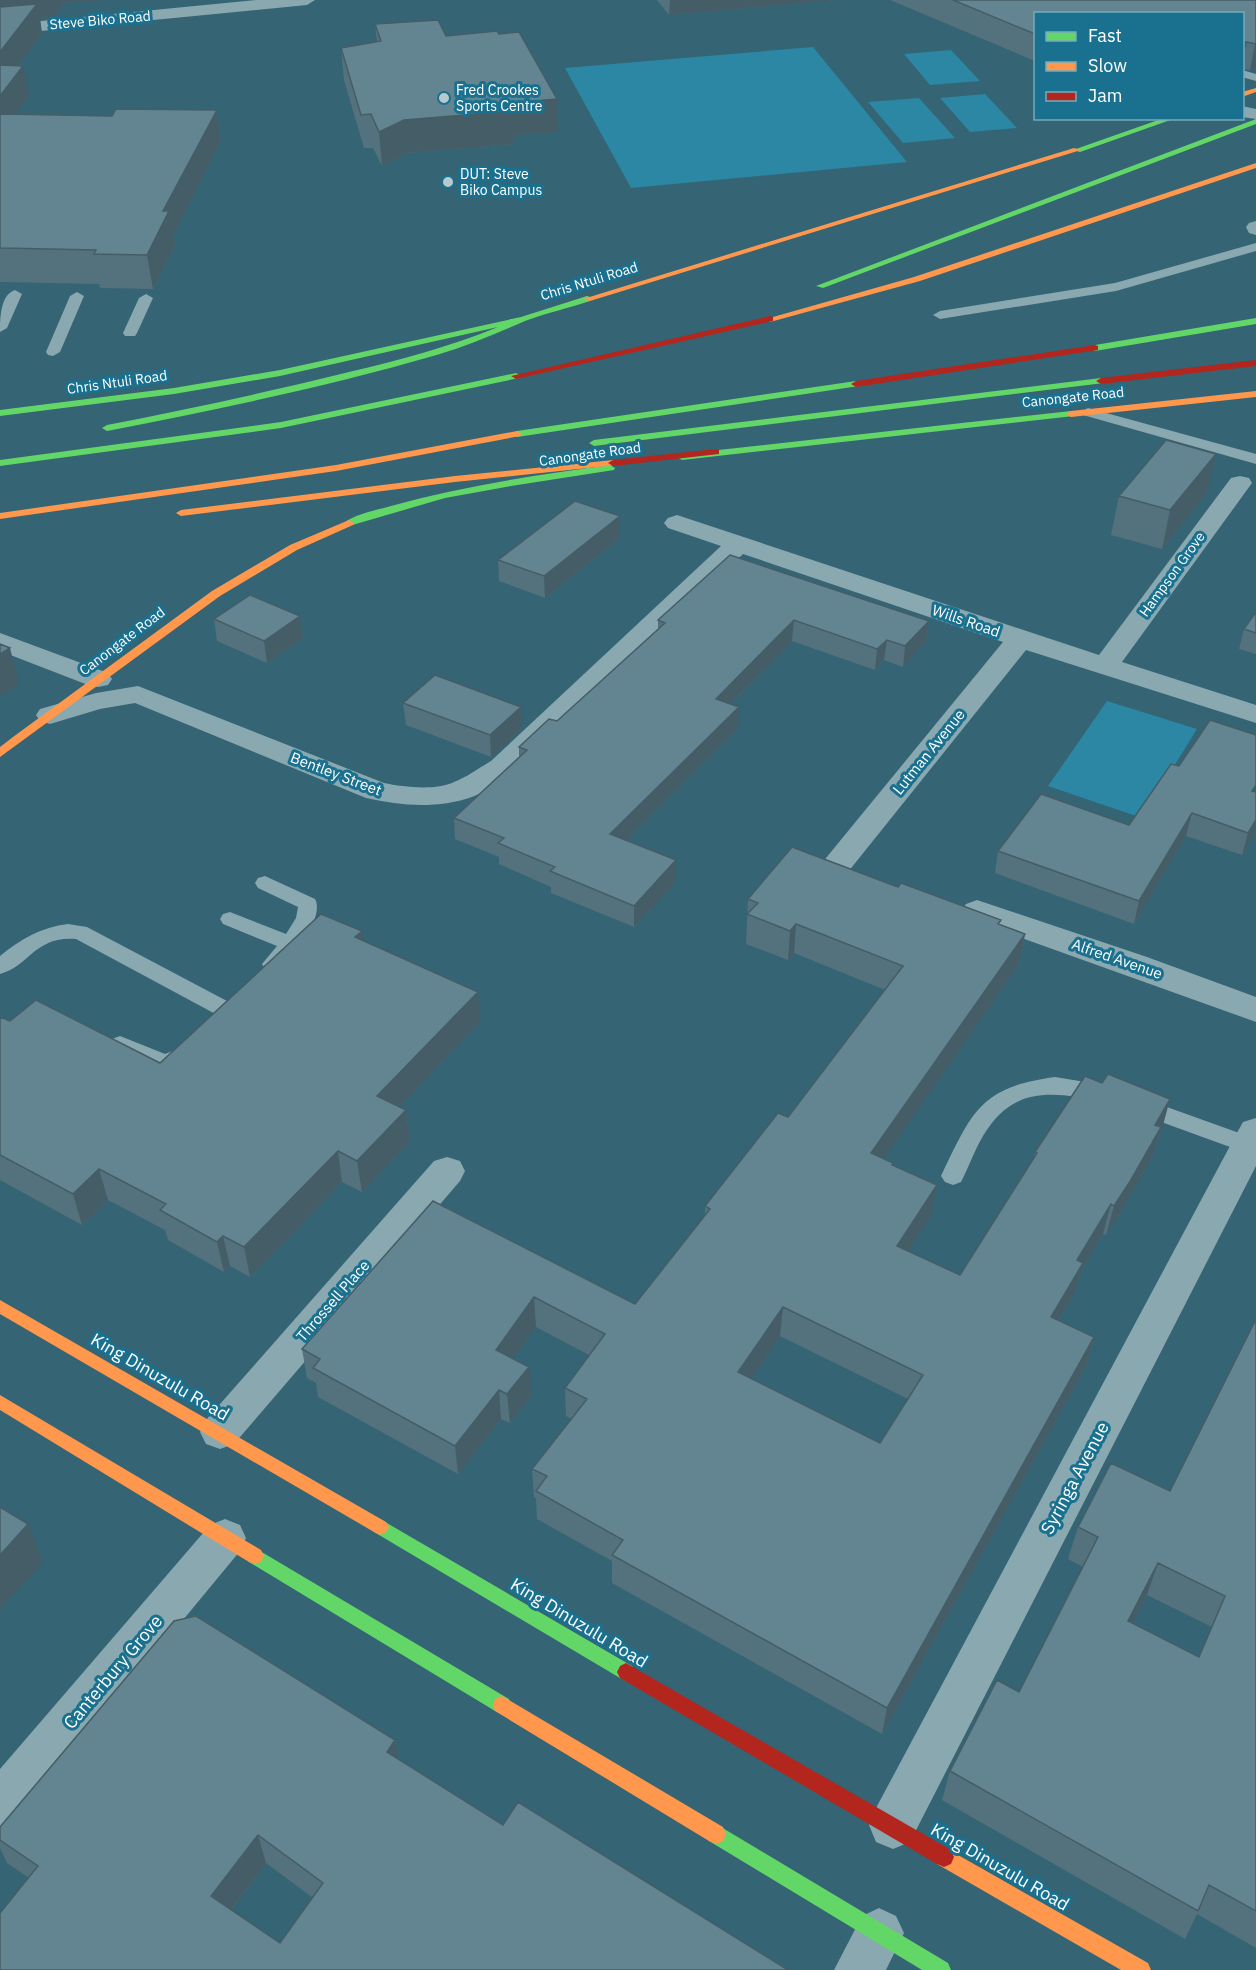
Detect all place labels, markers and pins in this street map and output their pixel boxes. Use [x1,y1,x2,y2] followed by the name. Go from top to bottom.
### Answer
[456,81,543,115] place label: Fred Crookes Sports Centre
[437,91,451,105] marker: Fred Crookes Sports Centre
[460,165,542,199] place label: DUT: Steve Biko Campus
[441,175,455,189] marker: DUT: Steve Biko Campus

